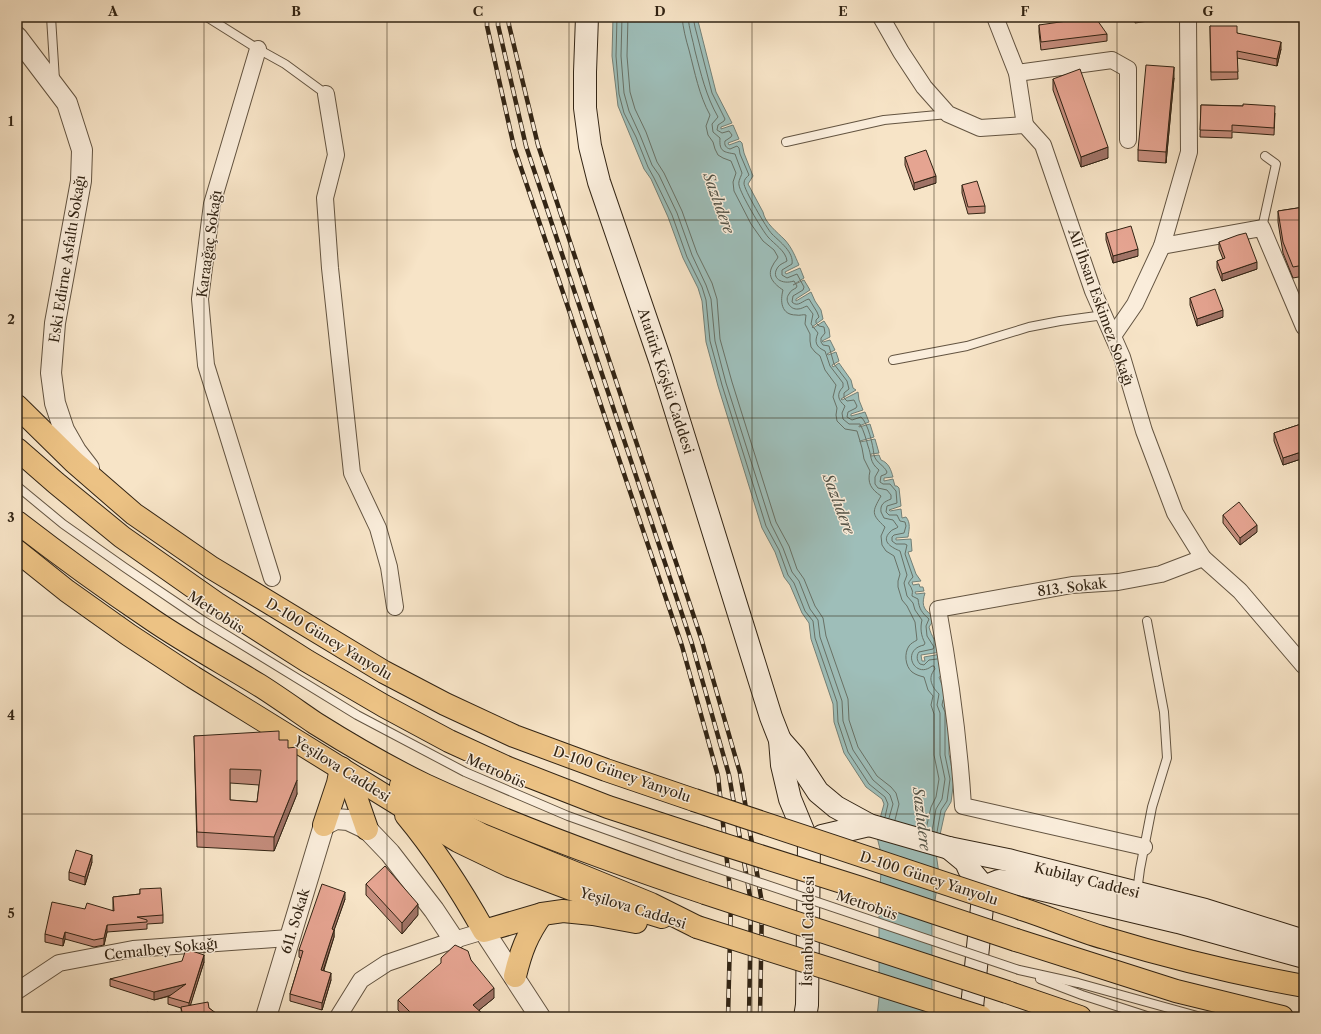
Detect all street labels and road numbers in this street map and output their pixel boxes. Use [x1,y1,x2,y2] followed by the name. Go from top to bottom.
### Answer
[45,174,89,344] street label: Eski Edirne Asfaltı Sokağı
[193,189,225,299] street label: Karaağaç Sokağı
[1064,225,1138,388] street label: Ali İhsan Eskimez Sokağı
[634,305,698,456] street label: Atatürk Köşkü Caddesi
[1036,574,1109,600] street label: 813. Sokak
[184,587,248,637] street label: Metrobüs
[262,594,396,684] street label: D-100 Güney Yanyolu
[290,732,394,806] street label: Yeşilova Caddesi
[551,742,694,806] street label: D-100 Güney Yanyolu
[463,750,529,792] street label: Metrobüs
[857,847,1001,909] street label: D-100 Güney Yanyolu
[1032,858,1142,902] street label: Kubilay Caddesi
[798,876,818,986] street label: İstanbul Caddesi
[577,883,688,933] street label: Yeşilova Caddesi
[277,885,314,956] street label: 611. Sokak
[834,886,900,924] street label: Metrobüs
[103,934,219,964] street label: Cemalbey Sokağı

